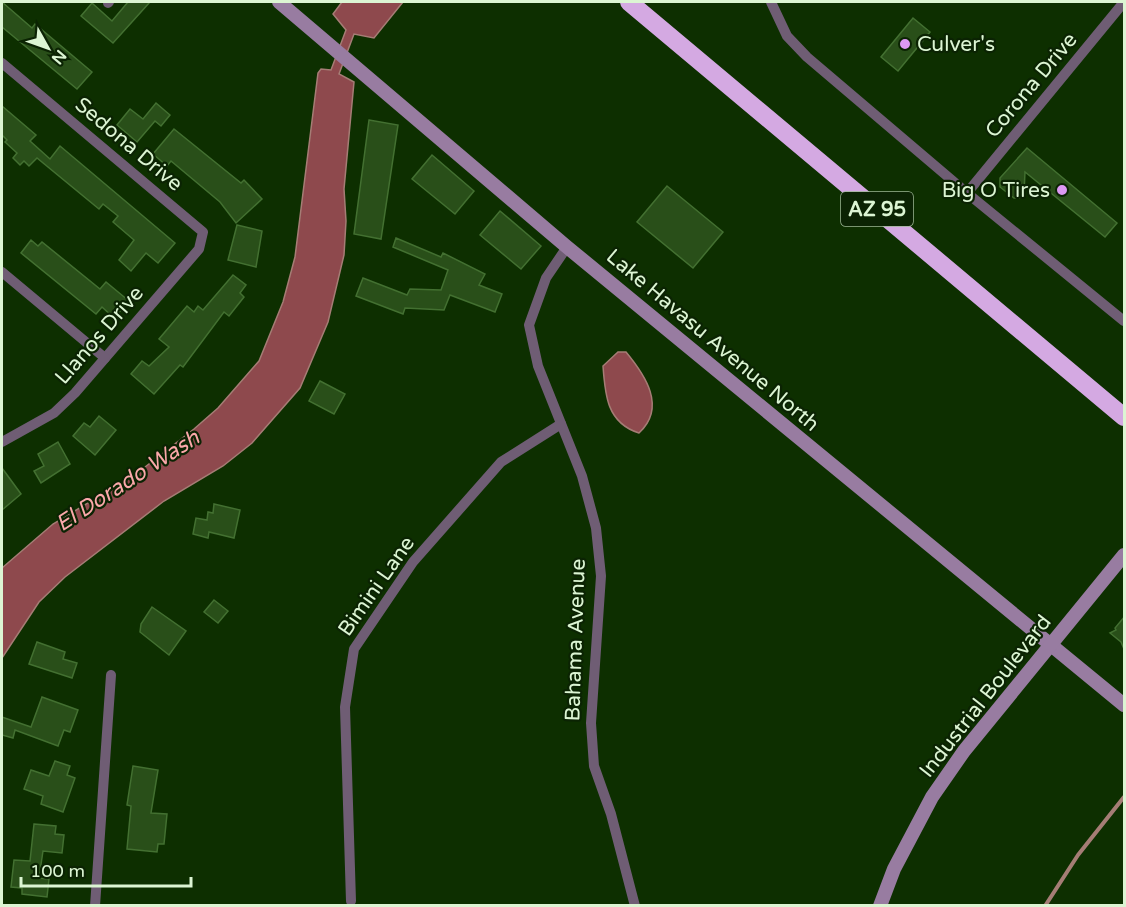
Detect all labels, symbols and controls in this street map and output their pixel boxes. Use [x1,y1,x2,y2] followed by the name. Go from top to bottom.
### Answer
[18,18,78,78] north arrow
[980,28,1083,143] street label: Corona Drive
[917,32,995,57] place label: Culver's
[898,37,912,51] marker: Culver's
[47,46,71,68] text: N
[70,92,188,197] street label: Sedona Drive
[942,178,1050,203] place label: Big O Tires
[1055,183,1069,197] marker: Big O Tires
[841,192,913,226] road number: AZ 95
[601,244,824,437] street label: Lake Havasu Avenue North
[50,281,149,390] street label: Llanos Drive
[51,424,205,537] water label: El Dorado Wash
[333,531,420,641] street label: Bimini Lane
[560,558,591,722] street label: Bahama Avenue
[914,610,1057,782] street label: Industrial Boulevard
[21,850,190,888] scale bar
[30,860,85,882] text: 100 m

